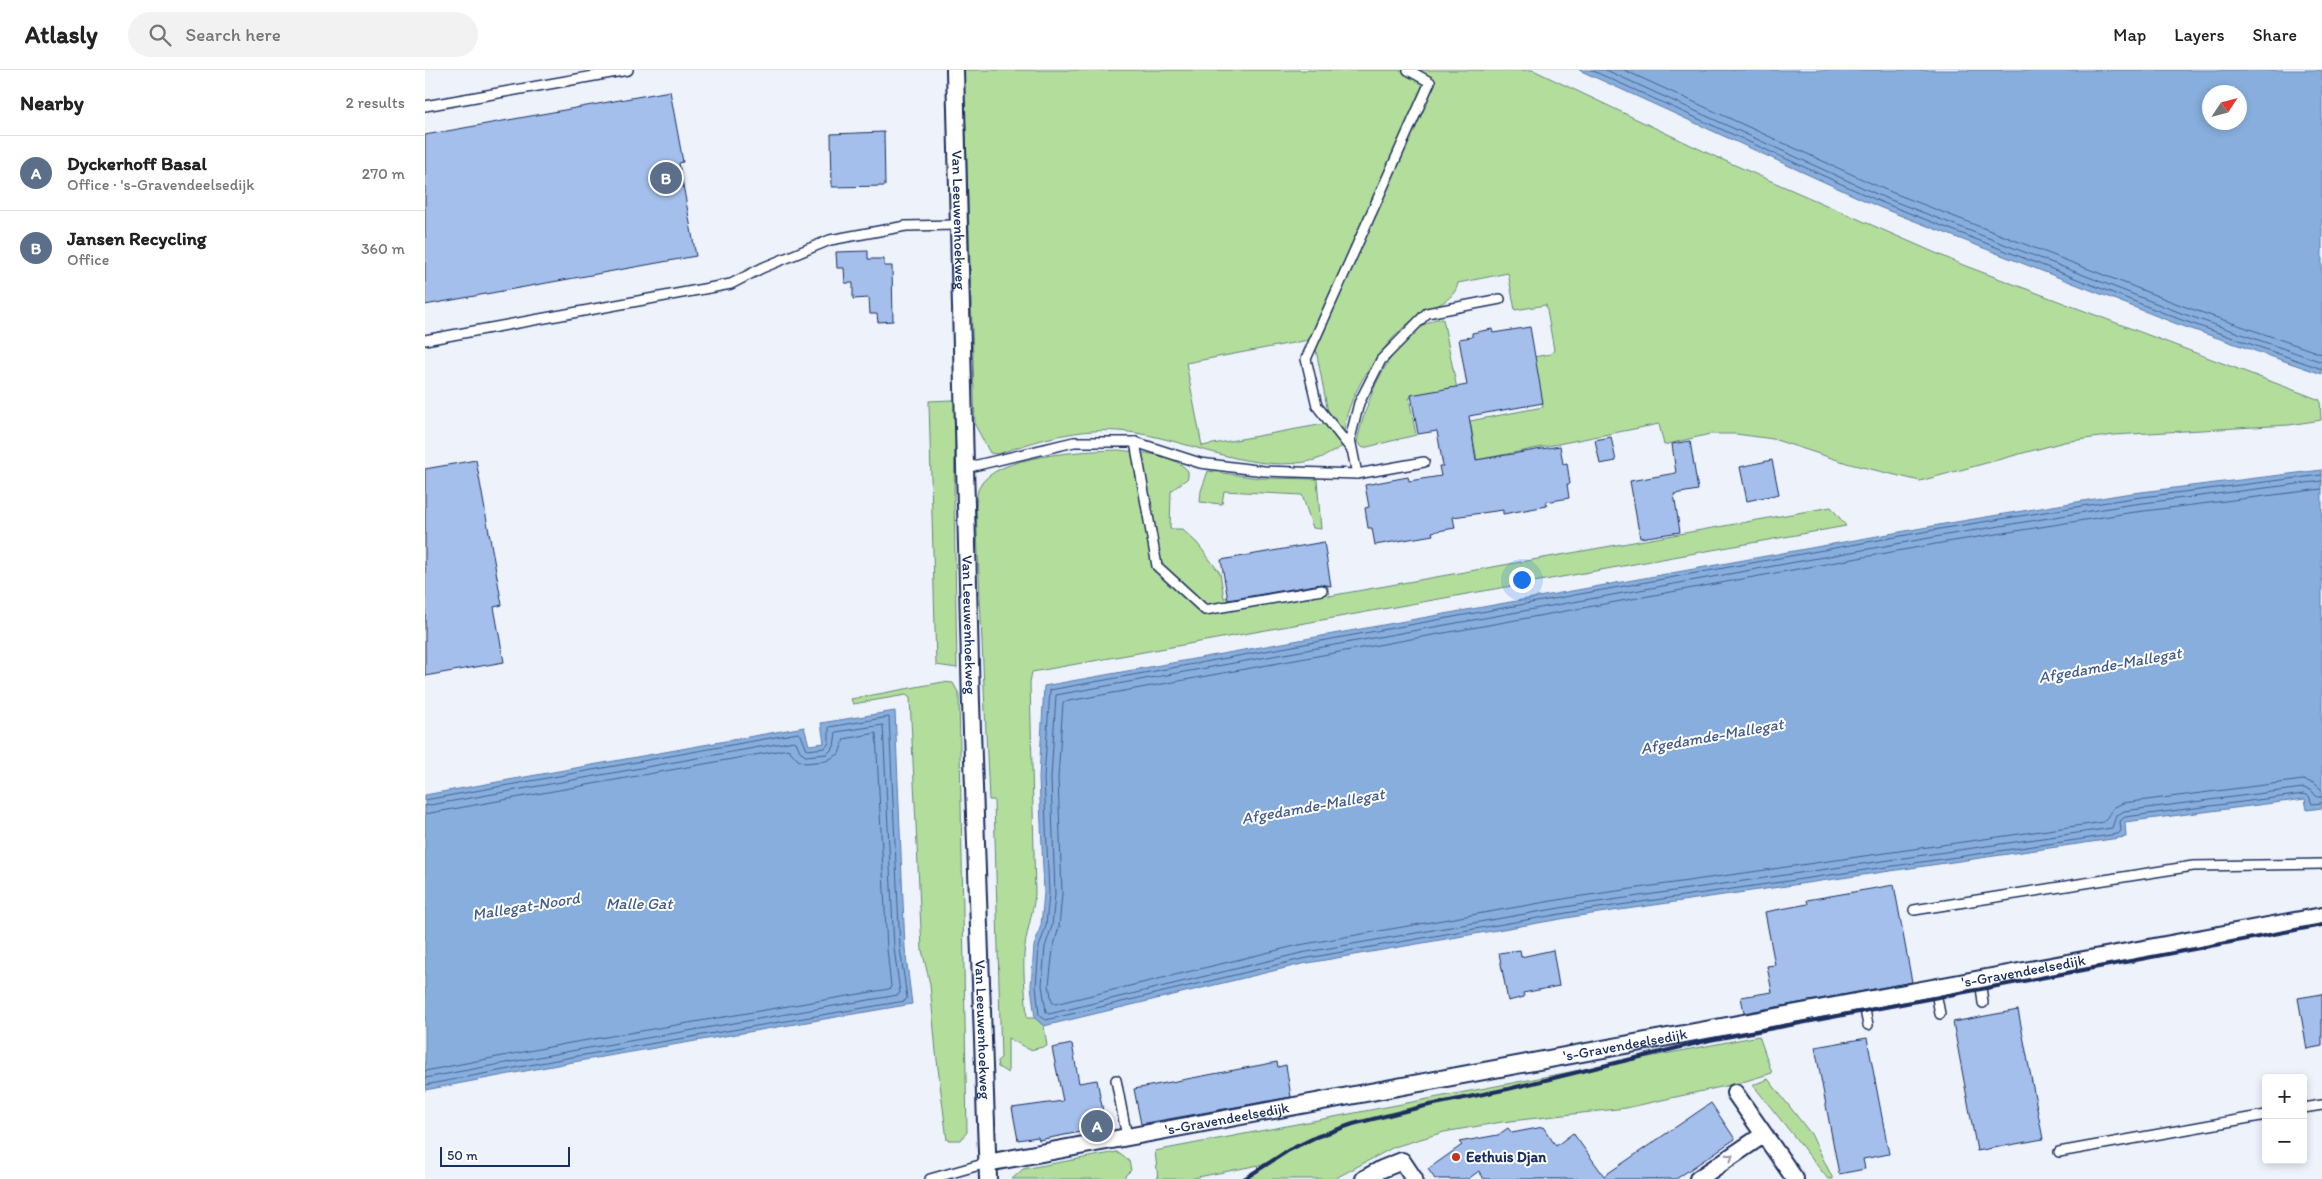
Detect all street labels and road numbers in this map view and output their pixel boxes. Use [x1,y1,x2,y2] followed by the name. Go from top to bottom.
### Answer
[948,150,970,290] street label: Van Leeuwenhoekweg
[958,555,980,695] street label: Van Leeuwenhoekweg
[1960,951,2087,992] street label: 's-Gravendeelsedijk
[971,959,994,1100] street label: Van Leeuwenhoekweg
[1562,1025,1689,1065] street label: 's-Gravendeelsedijk
[1163,1098,1291,1139] street label: 's-Gravendeelsedijk

